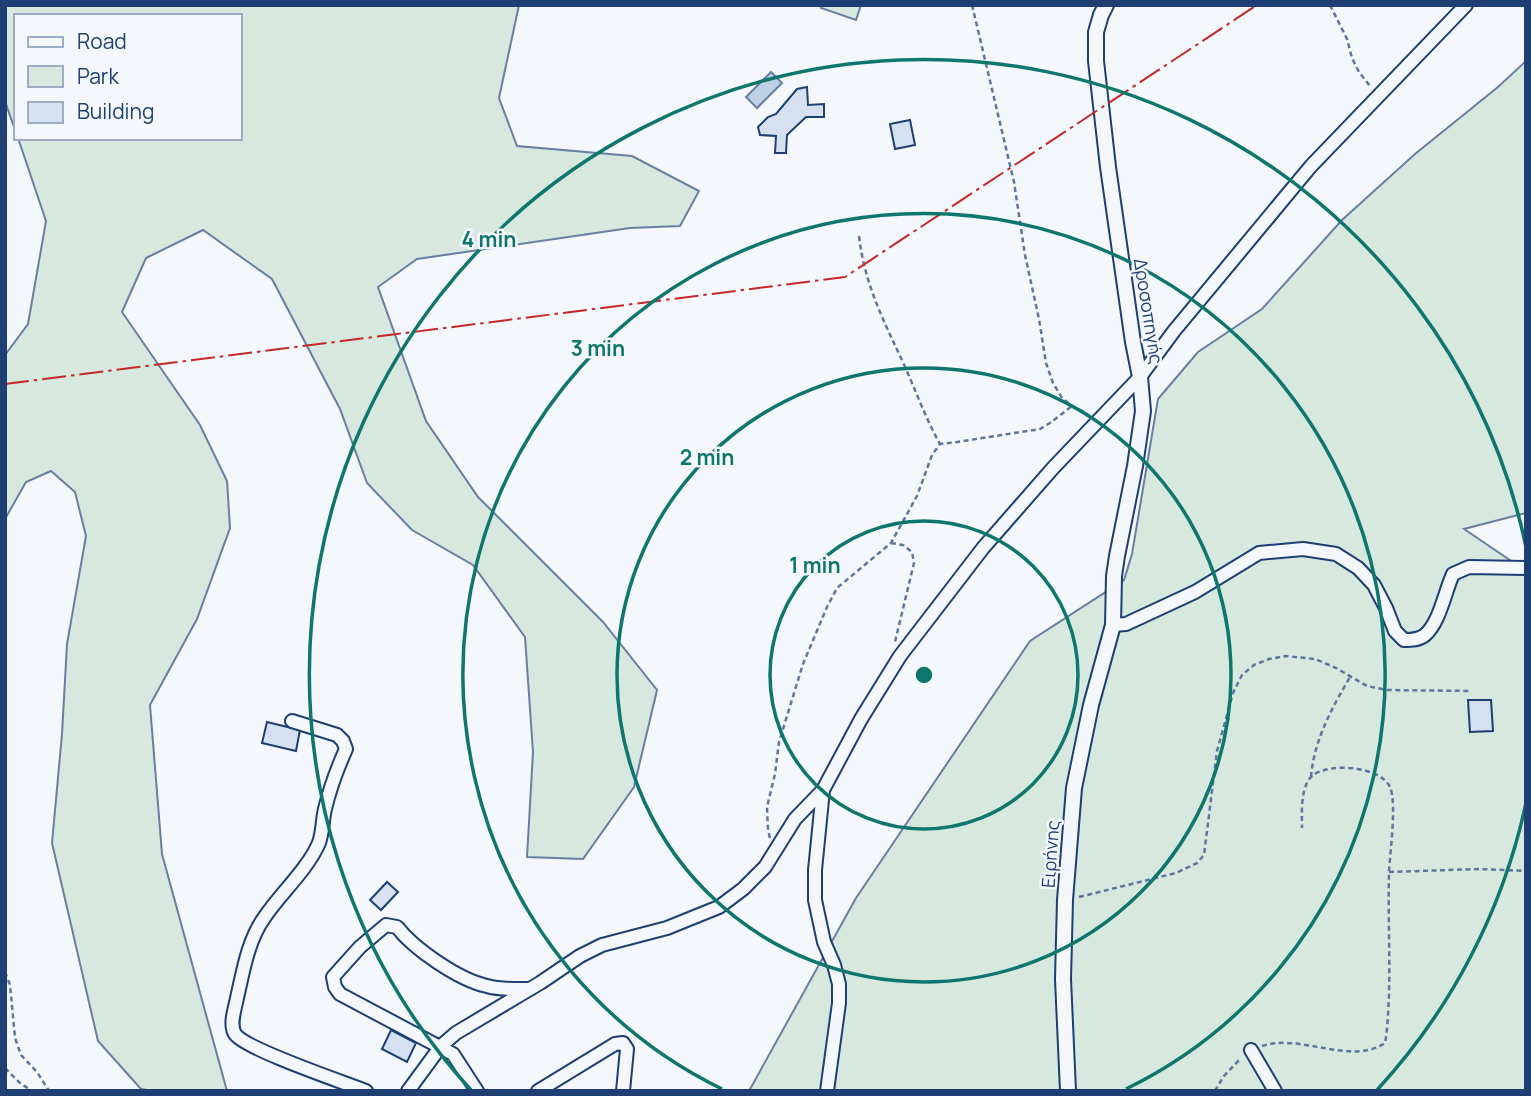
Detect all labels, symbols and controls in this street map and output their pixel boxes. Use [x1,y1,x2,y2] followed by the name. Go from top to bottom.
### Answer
[14,14,242,140] legend
[77,27,127,55] text: Road
[77,62,119,90] text: Park
[77,97,154,125] text: Building
[462,225,516,253] text: 4 min
[1129,257,1169,366] street label: Δροσοπηγής
[571,334,625,362] text: 3 min
[680,443,734,471] text: 2 min
[789,551,841,579] text: 1 min
[912,663,936,687] centre of rings
[1036,819,1064,889] street label: Ειρήνης

